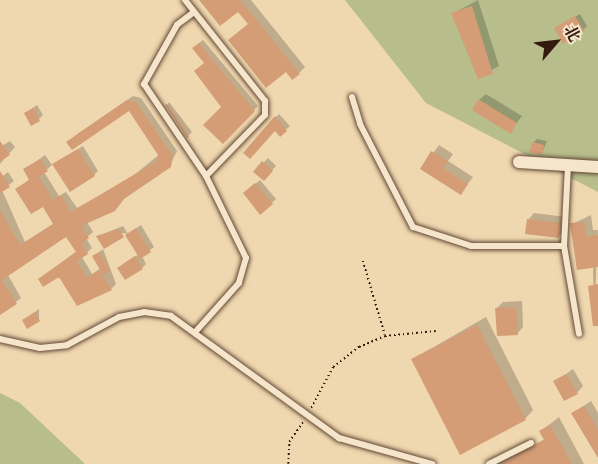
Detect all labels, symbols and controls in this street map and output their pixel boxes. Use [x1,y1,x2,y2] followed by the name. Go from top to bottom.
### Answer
[526,12,586,72] north arrow
[558,21,585,46] text: 北

